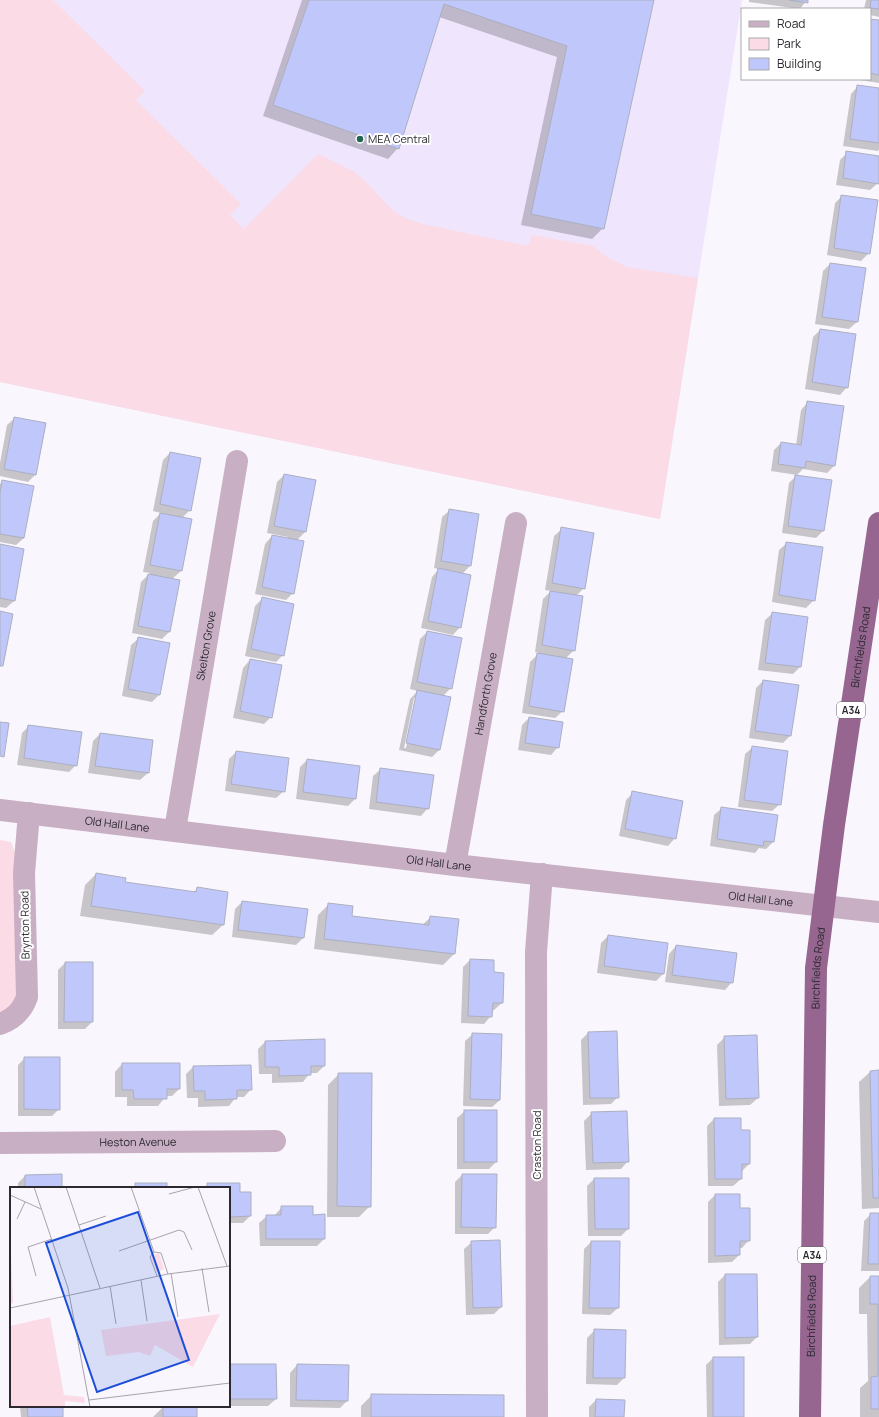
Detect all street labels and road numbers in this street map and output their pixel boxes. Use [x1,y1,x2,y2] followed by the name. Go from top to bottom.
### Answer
[847,605,873,689] street label: Birchfields Road
[192,609,219,681] street label: Skelton Grove
[470,651,500,736] street label: Handforth Grove
[837,702,865,718] road number: A34
[84,812,151,835] street label: Old Hall Lane
[406,851,473,874] street label: Old Hall Lane
[728,887,795,909] street label: Old Hall Lane
[16,891,33,959] street label: Brynton Road
[807,926,828,1009] street label: Birchfields Road
[529,1111,544,1180] street label: Craston Road
[99,1134,177,1149] street label: Heston Avenue
[798,1247,826,1263] road number: A34
[803,1275,819,1357] street label: Birchfields Road

